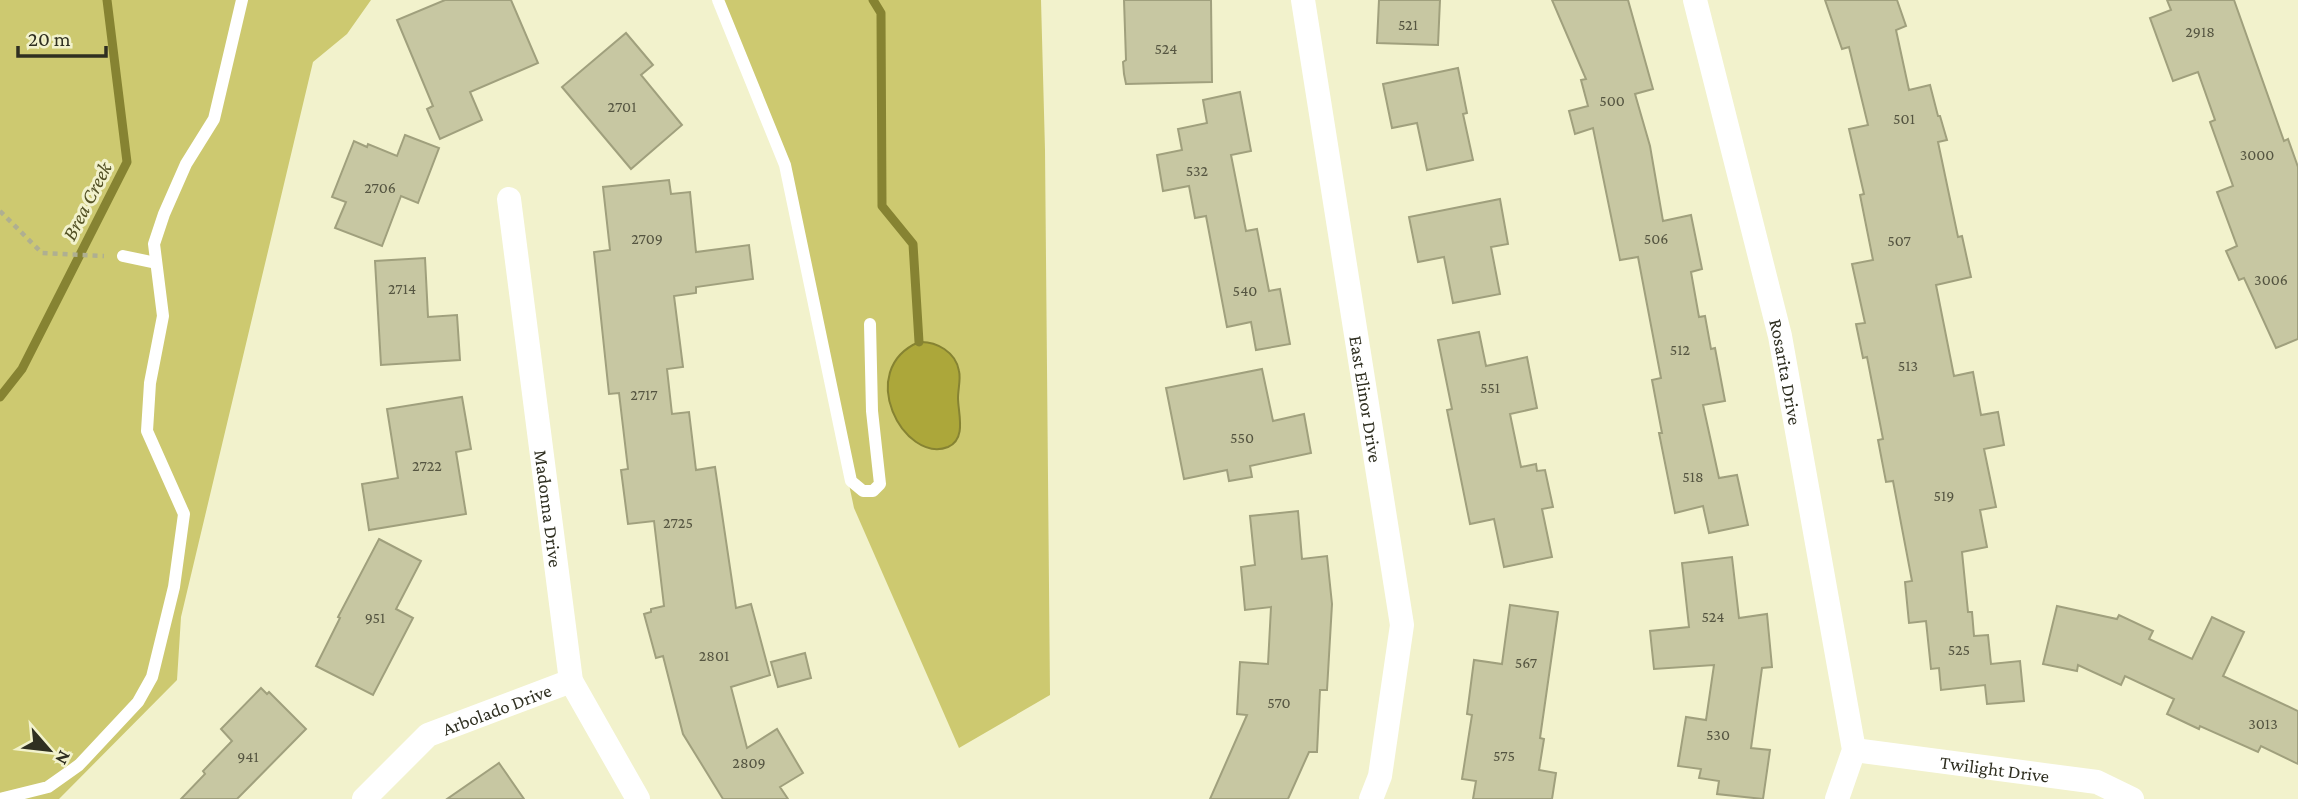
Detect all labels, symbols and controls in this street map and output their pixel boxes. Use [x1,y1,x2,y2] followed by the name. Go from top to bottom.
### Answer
[18,14,105,58] scale bar
[1398,16,1418,33] house number: 521
[2185,23,2215,40] house number: 2918
[28,27,71,51] text: 20 m
[1155,40,1177,57] house number: 524
[1599,92,1625,109] house number: 500
[608,98,636,115] house number: 2701
[1893,110,1915,127] house number: 501
[2240,146,2274,163] house number: 3000
[57,157,117,244] water label: Brea Creek
[1186,162,1209,179] house number: 532
[364,179,396,196] house number: 2706
[631,230,663,247] house number: 2709
[1644,230,1668,247] house number: 506
[1887,232,1911,249] house number: 507
[2254,271,2288,288] house number: 3006
[388,280,416,297] house number: 2714
[1233,282,1257,299] house number: 540
[1765,317,1806,427] street label: Rosarita Drive
[1345,334,1386,464] street label: East Elinor Drive
[1670,341,1691,358] house number: 512
[1898,357,1918,374] house number: 513
[1480,379,1500,396] house number: 551
[630,386,658,403] house number: 2717
[1230,429,1254,446] house number: 550
[530,449,566,568] street label: Madonna Drive
[412,457,442,474] house number: 2722
[1682,468,1704,485] house number: 518
[1934,487,1954,504] house number: 519
[663,514,693,531] house number: 2725
[1702,608,1724,625] house number: 524
[365,609,385,626] house number: 951
[1948,641,1970,658] house number: 525
[699,647,729,664] house number: 2801
[1515,654,1538,671] house number: 567
[439,679,554,740] street label: Arbolado Drive
[1267,694,1291,711] house number: 570
[14,715,84,785] north arrow
[2248,715,2278,732] house number: 3013
[1706,726,1730,743] house number: 530
[51,747,76,768] text: N
[1493,747,1515,764] house number: 575
[237,748,259,765] house number: 941
[1939,751,2051,787] street label: Twilight Drive
[732,754,766,771] house number: 2809

